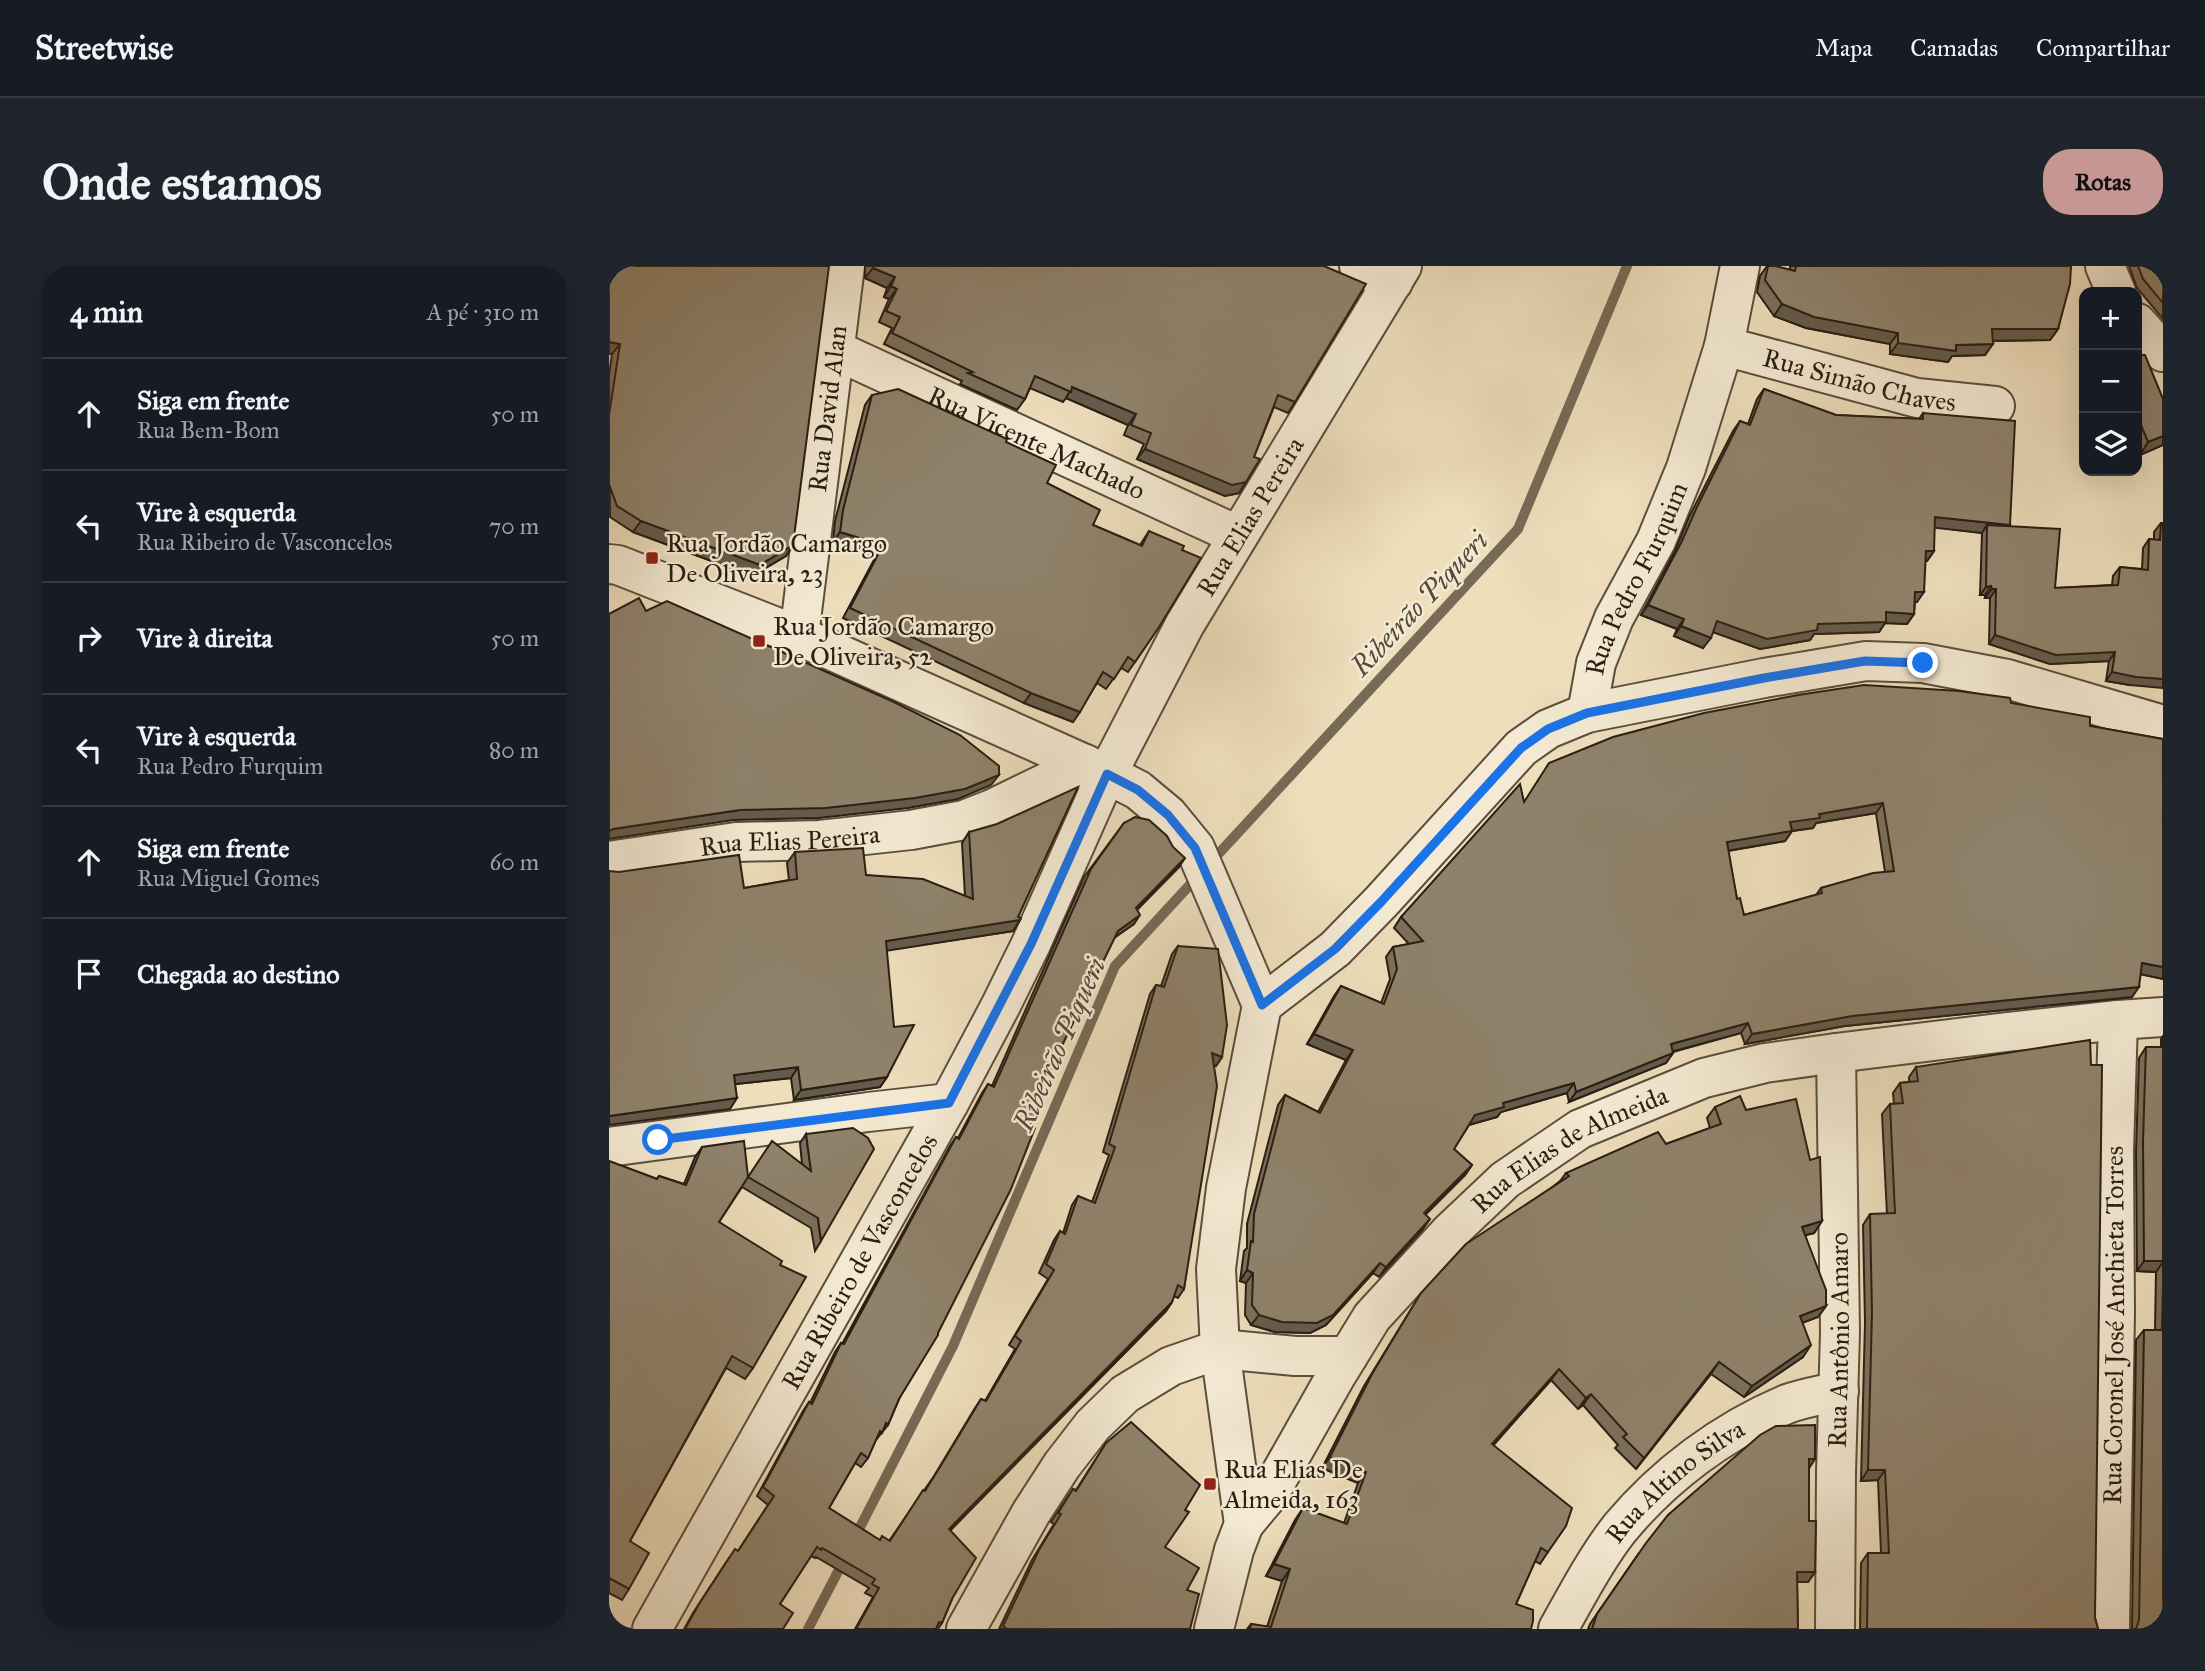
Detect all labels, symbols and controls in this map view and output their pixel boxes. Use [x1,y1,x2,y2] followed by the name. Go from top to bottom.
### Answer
[35,28,173,68] text: Streetwise
[1815,33,1872,63] text: Mapa
[1910,33,1998,63] text: Camadas
[2036,33,2170,63] text: Compartilhar
[2043,149,2163,215] button: Rotas
[42,153,322,212] text: Onde estamos
[2079,287,2142,476] map controls
[2079,287,2142,350] button: +
[70,294,143,330] text: 4 min
[427,298,539,326] text: A pé · 310 m
[801,324,853,494] street label: Rua David Alan
[1760,341,1957,418] street label: Rua Simão Chaves
[2079,350,2142,413] button: −
[923,379,1150,507] street label: Rua Vicente Machado
[137,384,289,416] text: Siga em frente
[70,395,108,433] icon: ahead
[491,400,539,428] text: 50 m
[2079,413,2142,476] button: layers
[137,416,280,444] text: Rua Bem-Bom
[1190,431,1311,602] street label: Rua Elias Pereira
[1578,477,1695,678] street label: Rua Pedro Furquim
[137,496,296,528] text: Vire à esquerda
[70,507,108,545] icon: left
[489,512,539,540] text: 70 m
[1342,523,1496,684] water label: Ribeirão Piqueri
[666,527,887,589] place label: Rua Jordão Camargo De Oliveira, 23
[137,528,392,556] text: Rua Ribeiro de Vasconcelos
[644,550,660,566] marker: Rua Jordão Camargo De Oliveira, 23
[773,610,994,672] place label: Rua Jordão Camargo De Oliveira, 52
[70,619,108,657] icon: right
[137,622,273,654] text: Vire à direita
[491,624,539,652] text: 50 m
[751,633,767,649] marker: Rua Jordão Camargo De Oliveira, 52
[1907,647,1938,678] route end
[137,720,296,752] text: Vire à esquerda
[70,731,108,769] icon: left
[489,736,539,764] text: 80 m
[137,752,323,780] text: Rua Pedro Furquim
[697,818,881,863] street label: Rua Elias Pereira
[137,832,289,864] text: Siga em frente
[70,843,108,881] icon: ahead
[490,848,539,876] text: 60 m
[137,864,320,892] text: Rua Miguel Gomes
[1005,952,1113,1137] water label: Ribeirão Piqueri
[70,955,108,993] icon: arrive
[137,958,340,990] text: Chegada ao destino
[1464,1079,1673,1220] street label: Rua Elias de Almeida
[642,1124,673,1155] route start
[774,1128,944,1395] street label: Rua Ribeiro de Vasconcelos
[2096,1145,2131,1505] street label: Rua Coronel José Anchieta Torres
[1821,1232,1856,1448] street label: Rua Antônio Amaro
[1598,1412,1750,1549] street label: Rua Altino Silva
[1223,1453,1363,1515] place label: Rua Elias De Almeida, 163
[1202,1476,1218,1492] marker: Rua Elias De Almeida, 163

